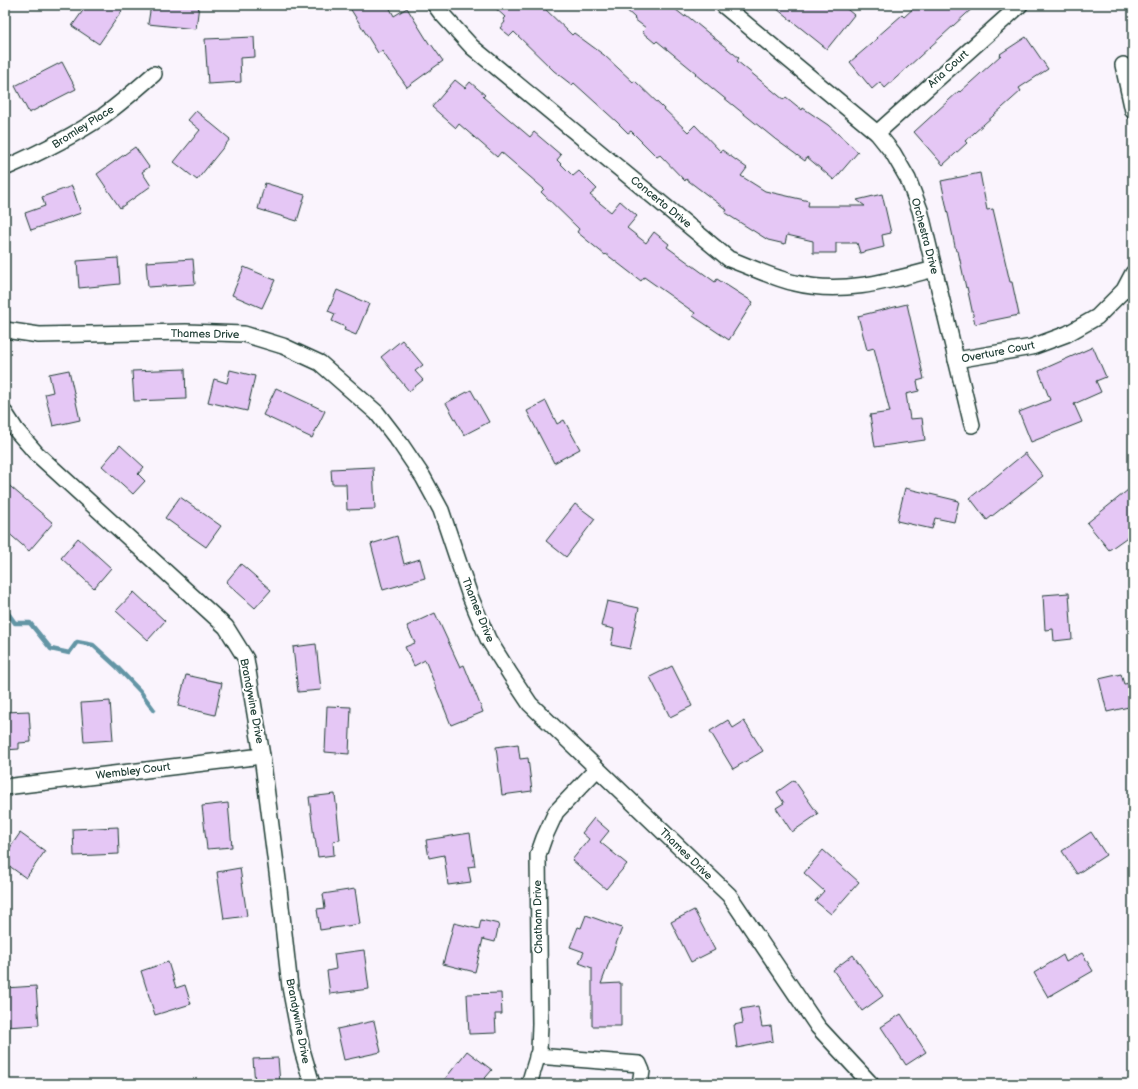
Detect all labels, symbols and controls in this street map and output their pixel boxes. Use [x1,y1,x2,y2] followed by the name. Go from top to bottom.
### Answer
[925,47,971,91] street label: Aria Court
[50,103,117,151] street label: Bromley Place
[628,173,695,231] street label: Concerto Drive
[909,197,942,276] street label: Orchestra Drive
[171,327,240,341] street label: Thames Drive
[960,338,1036,365] street label: Overture Court
[459,576,497,645] street label: Thames Drive
[237,657,267,745] street label: Brandywine Drive
[95,760,172,782] street label: Wembley Court
[657,826,715,883] street label: Thames Drive
[531,880,545,954] street label: Chatham Drive
[283,977,313,1065] street label: Brandywine Drive

